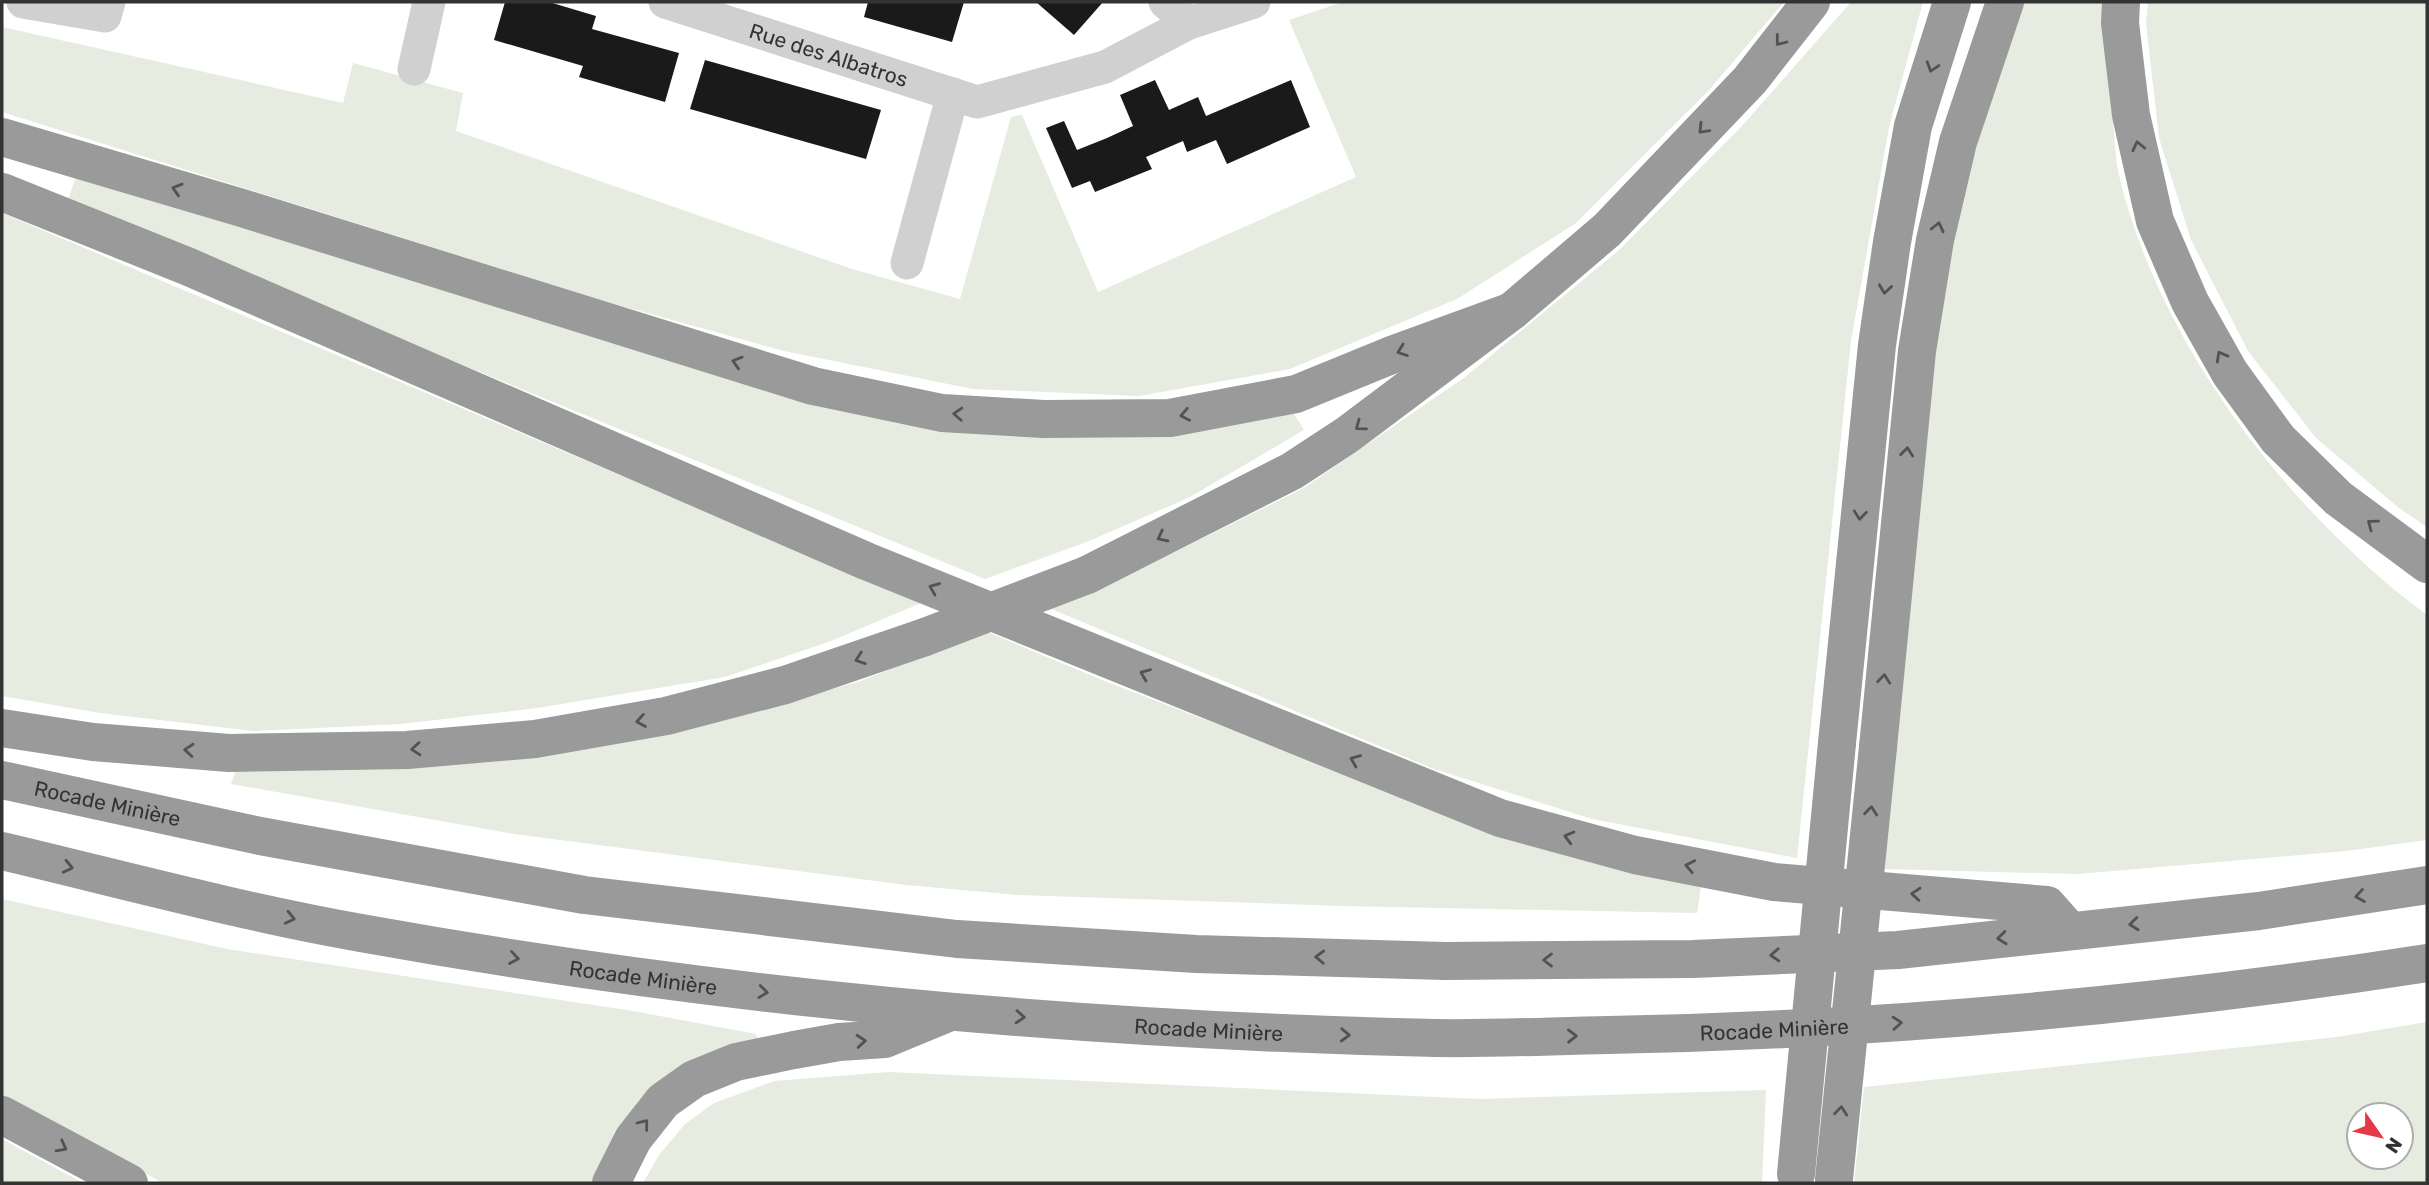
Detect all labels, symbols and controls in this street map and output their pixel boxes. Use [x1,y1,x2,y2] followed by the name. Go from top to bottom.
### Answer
[746,17,911,92] street label: Rue des Albatros
[1776,33,1789,45] one-way arrow
[1925,60,1940,72] one-way arrow
[1698,121,1711,134] one-way arrow
[2131,140,2146,152] one-way arrow
[171,182,183,197] one-way arrow
[1930,221,1944,233] one-way arrow
[1878,283,1893,295] one-way arrow
[1396,343,1408,357] one-way arrow
[2216,351,2229,364] one-way arrow
[731,356,743,370] one-way arrow
[952,407,963,422] one-way arrow
[1179,407,1191,422] one-way arrow
[1355,417,1367,430] one-way arrow
[1899,447,1914,458] one-way arrow
[1852,509,1867,521] one-way arrow
[2367,520,2380,533] one-way arrow
[1157,529,1169,543] one-way arrow
[929,583,941,597] one-way arrow
[854,651,867,665] one-way arrow
[1140,669,1152,683] one-way arrow
[1877,673,1892,685] one-way arrow
[635,712,647,727] one-way arrow
[410,741,421,756] one-way arrow
[183,743,194,758] one-way arrow
[1350,755,1362,769] one-way arrow
[32,775,183,831] street label: Rocade Minière
[1863,806,1878,817] one-way arrow
[1563,831,1575,846] one-way arrow
[62,858,74,873] one-way arrow
[1684,859,1696,874] one-way arrow
[1910,887,1921,902] one-way arrow
[2354,888,2366,903] one-way arrow
[284,909,296,924] one-way arrow
[2128,916,2139,931] one-way arrow
[1996,931,2008,946] one-way arrow
[1769,948,1780,963] one-way arrow
[1314,949,1325,965] one-way arrow
[508,950,520,965] one-way arrow
[1542,952,1552,968] one-way arrow
[568,955,719,999] street label: Rocade Minière
[758,985,769,1000] one-way arrow
[1015,1009,1026,1024] one-way arrow
[1133,1013,1284,1046] street label: Rocade Minière
[1699,1013,1850,1045] street label: Rocade Minière
[1892,1016,1903,1031] one-way arrow
[1340,1027,1351,1042] one-way arrow
[1568,1028,1578,1044] one-way arrow
[856,1034,867,1049] one-way arrow
[2345,1101,2415,1171] north arrow
[1833,1105,1848,1116] one-way arrow
[636,1120,649,1132] one-way arrow
[2380,1133,2407,1157] text: N
[55,1139,67,1152] one-way arrow

